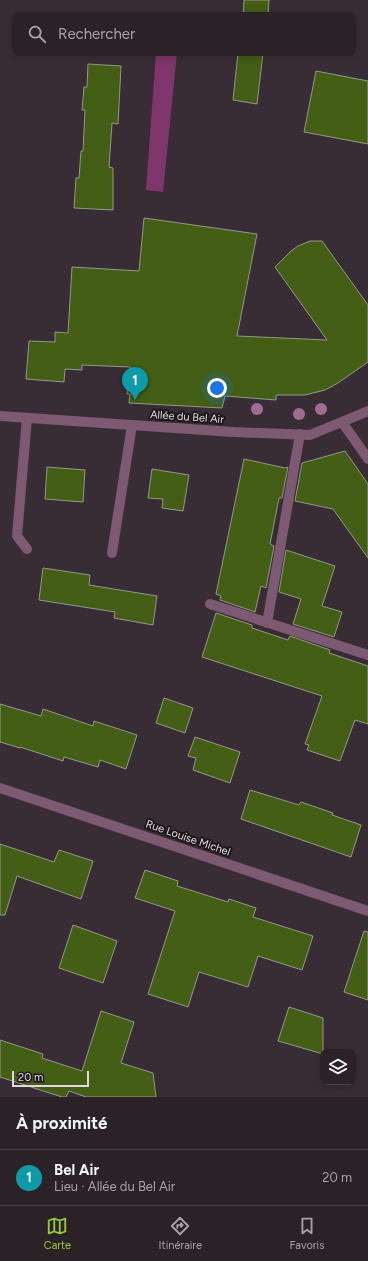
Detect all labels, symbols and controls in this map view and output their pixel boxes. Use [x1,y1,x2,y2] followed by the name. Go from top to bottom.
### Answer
[12,12,356,56] search box
[26,23,48,45] icon: search
[58,25,135,43] text: Rechercher
[122,367,148,400] pin: 1
[207,378,227,398] your location
[150,408,225,426] street label: Allée du Bel Air
[144,817,232,859] street label: Rue Louise Michel
[320,1049,356,1085] map controls
[320,1049,356,1085] button: layers
[12,1069,89,1088] scale bar
[18,1071,43,1084] text: 20 m
[16,1113,107,1133] text: À proximité
[54,1161,99,1179] text: Bel Air
[26,1170,32,1185] text: 1
[322,1170,352,1185] text: 20 m
[54,1179,175,1194] text: Lieu · Allée du Bel Air
[44,1215,71,1252] tab: Carte
[159,1215,202,1252] tab: Itinéraire
[289,1215,324,1252] tab: Favoris

